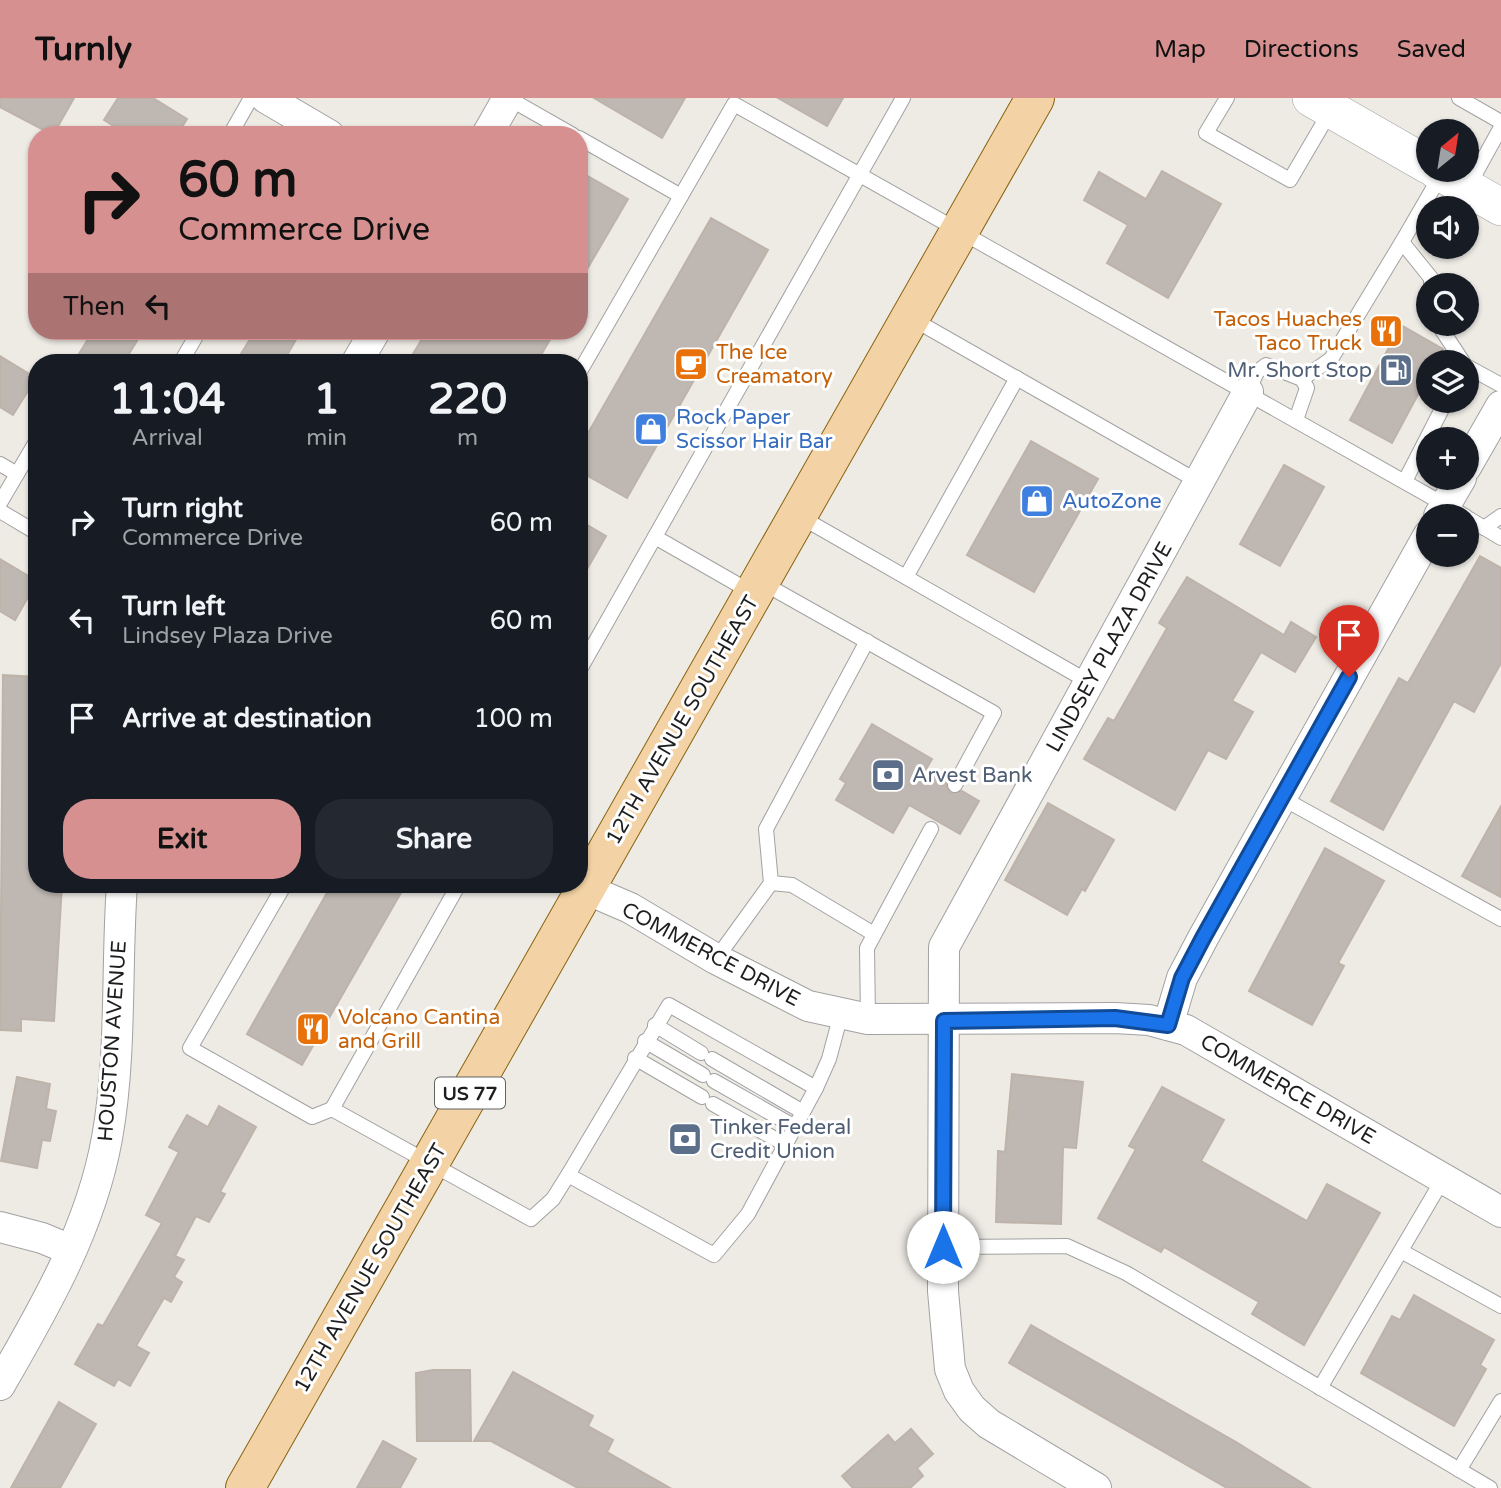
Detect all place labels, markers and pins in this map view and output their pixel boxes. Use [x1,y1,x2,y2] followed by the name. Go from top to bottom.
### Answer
[1214,307,1362,356] place label: Tacos Huaches Taco Truck
[1367,312,1405,350] restaurant icon: Tacos Huaches Taco Truck
[716,340,833,389] place label: The Ice Creamatory
[672,345,710,383] cafe icon: The Ice Creamatory
[1377,351,1415,389] fuel station icon: Mr. Short Stop
[1227,358,1372,383] place label: Mr. Short Stop
[676,405,833,454] place label: Rock Paper Scissor Hair Bar
[632,410,670,448] shop icon: Rock Paper Scissor Hair Bar
[1018,482,1056,520] shop icon: AutoZone
[1062,489,1162,514] place label: AutoZone
[1319,605,1379,677] pin
[869,756,907,794] bank icon: Arvest Bank
[912,763,1033,788] place label: Arvest Bank
[338,1005,500,1054] place label: Volcano Cantina and Grill
[294,1010,332,1048] restaurant icon: Volcano Cantina and Grill
[710,1115,851,1164] place label: Tinker Federal Credit Union
[666,1120,704,1158] bank icon: Tinker Federal Credit Union

